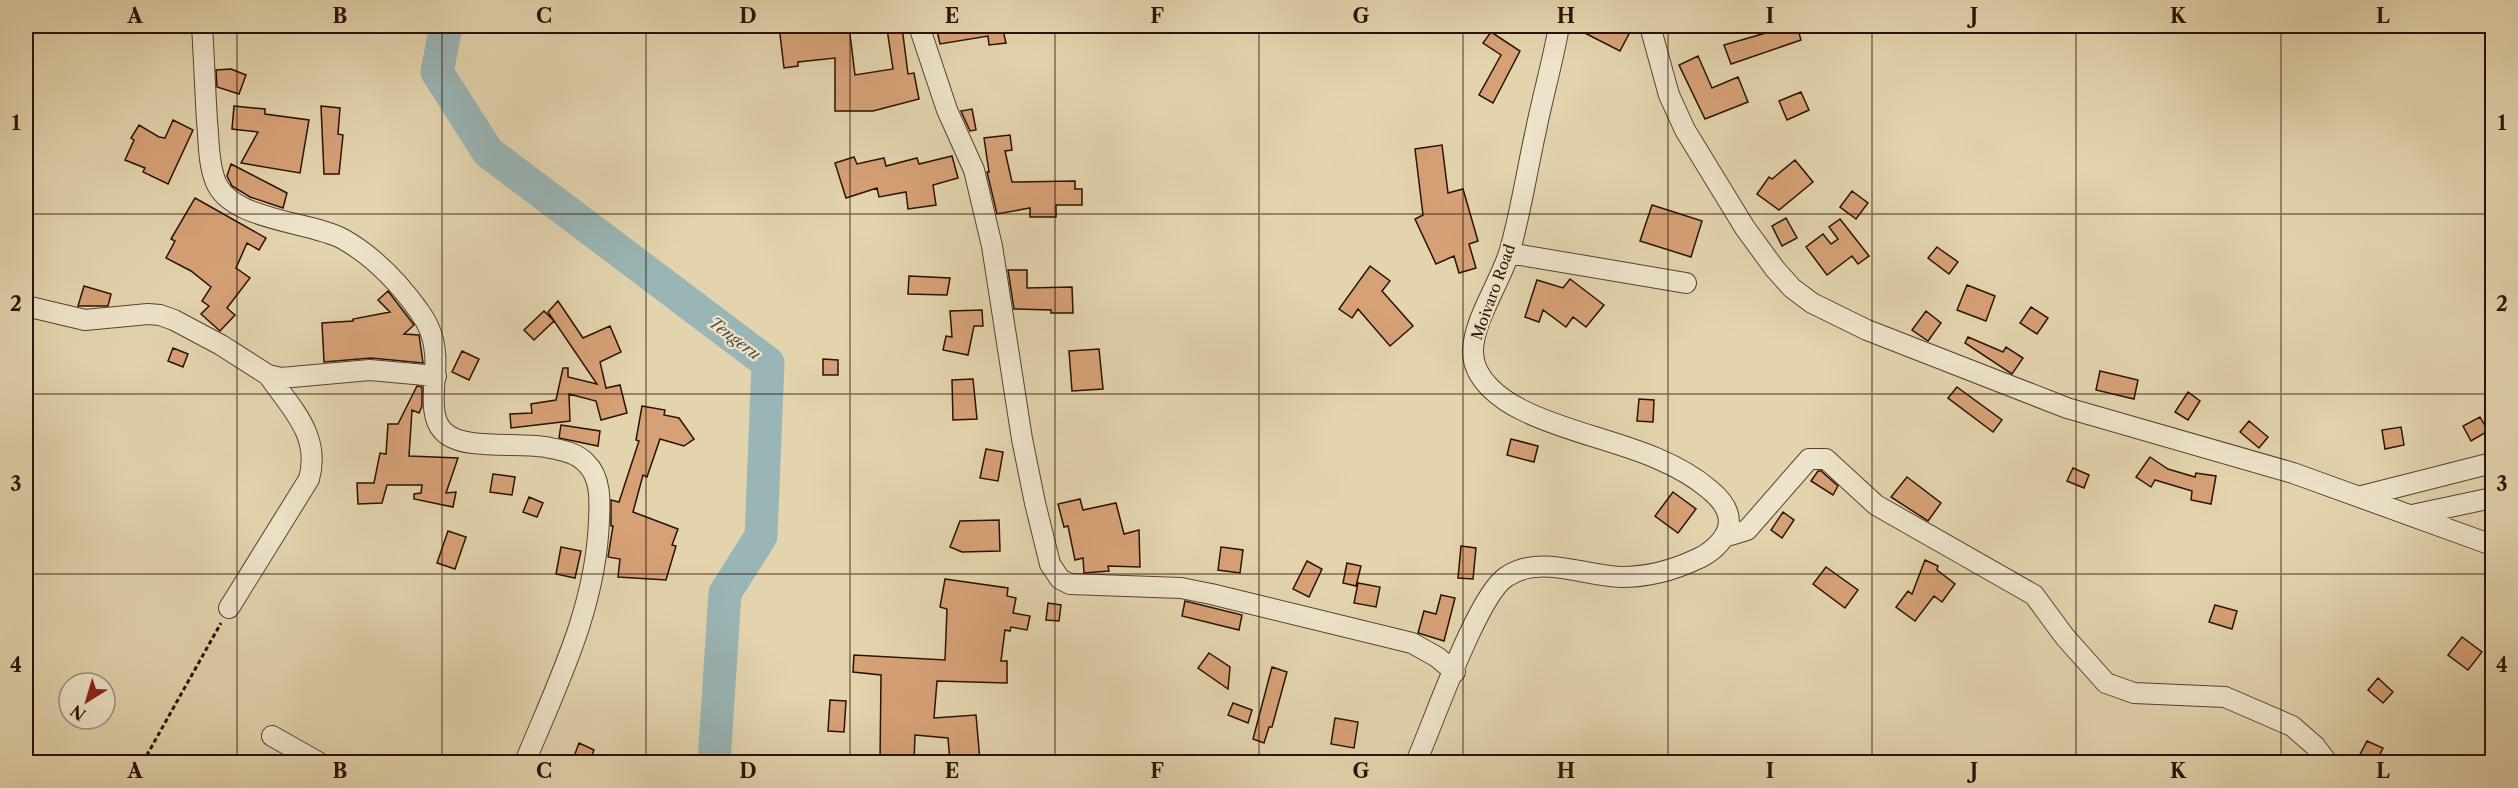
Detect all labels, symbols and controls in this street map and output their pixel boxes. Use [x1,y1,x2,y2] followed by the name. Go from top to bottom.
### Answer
[126,4,143,28] text: A
[333,4,348,28] text: B
[536,4,552,28] text: C
[739,4,757,28] text: D
[945,4,959,28] text: E
[1150,4,1164,28] text: F
[1353,4,1370,28] text: G
[1557,4,1575,28] text: H
[1766,4,1774,28] text: I
[1966,4,1978,28] text: J
[2170,4,2187,28] text: K
[2376,4,2390,28] text: L
[12,111,21,135] text: 1
[2498,111,2507,135] text: 1
[1467,242,1519,342] street label: Moivaro Road
[10,292,22,316] text: 2
[2496,292,2508,316] text: 2
[705,312,765,364] water label: Tengeru
[10,472,22,496] text: 3
[2496,472,2508,496] text: 3
[10,653,22,677] text: 4
[2496,653,2508,677] text: 4
[57,671,117,731] north arrow
[66,701,90,725] text: N
[126,759,143,783] text: A
[333,759,348,783] text: B
[536,759,552,783] text: C
[739,759,757,783] text: D
[945,759,959,783] text: E
[1150,759,1164,783] text: F
[1353,759,1370,783] text: G
[1557,759,1575,783] text: H
[1766,759,1774,783] text: I
[1966,759,1978,783] text: J
[2170,759,2187,783] text: K
[2376,759,2390,783] text: L

